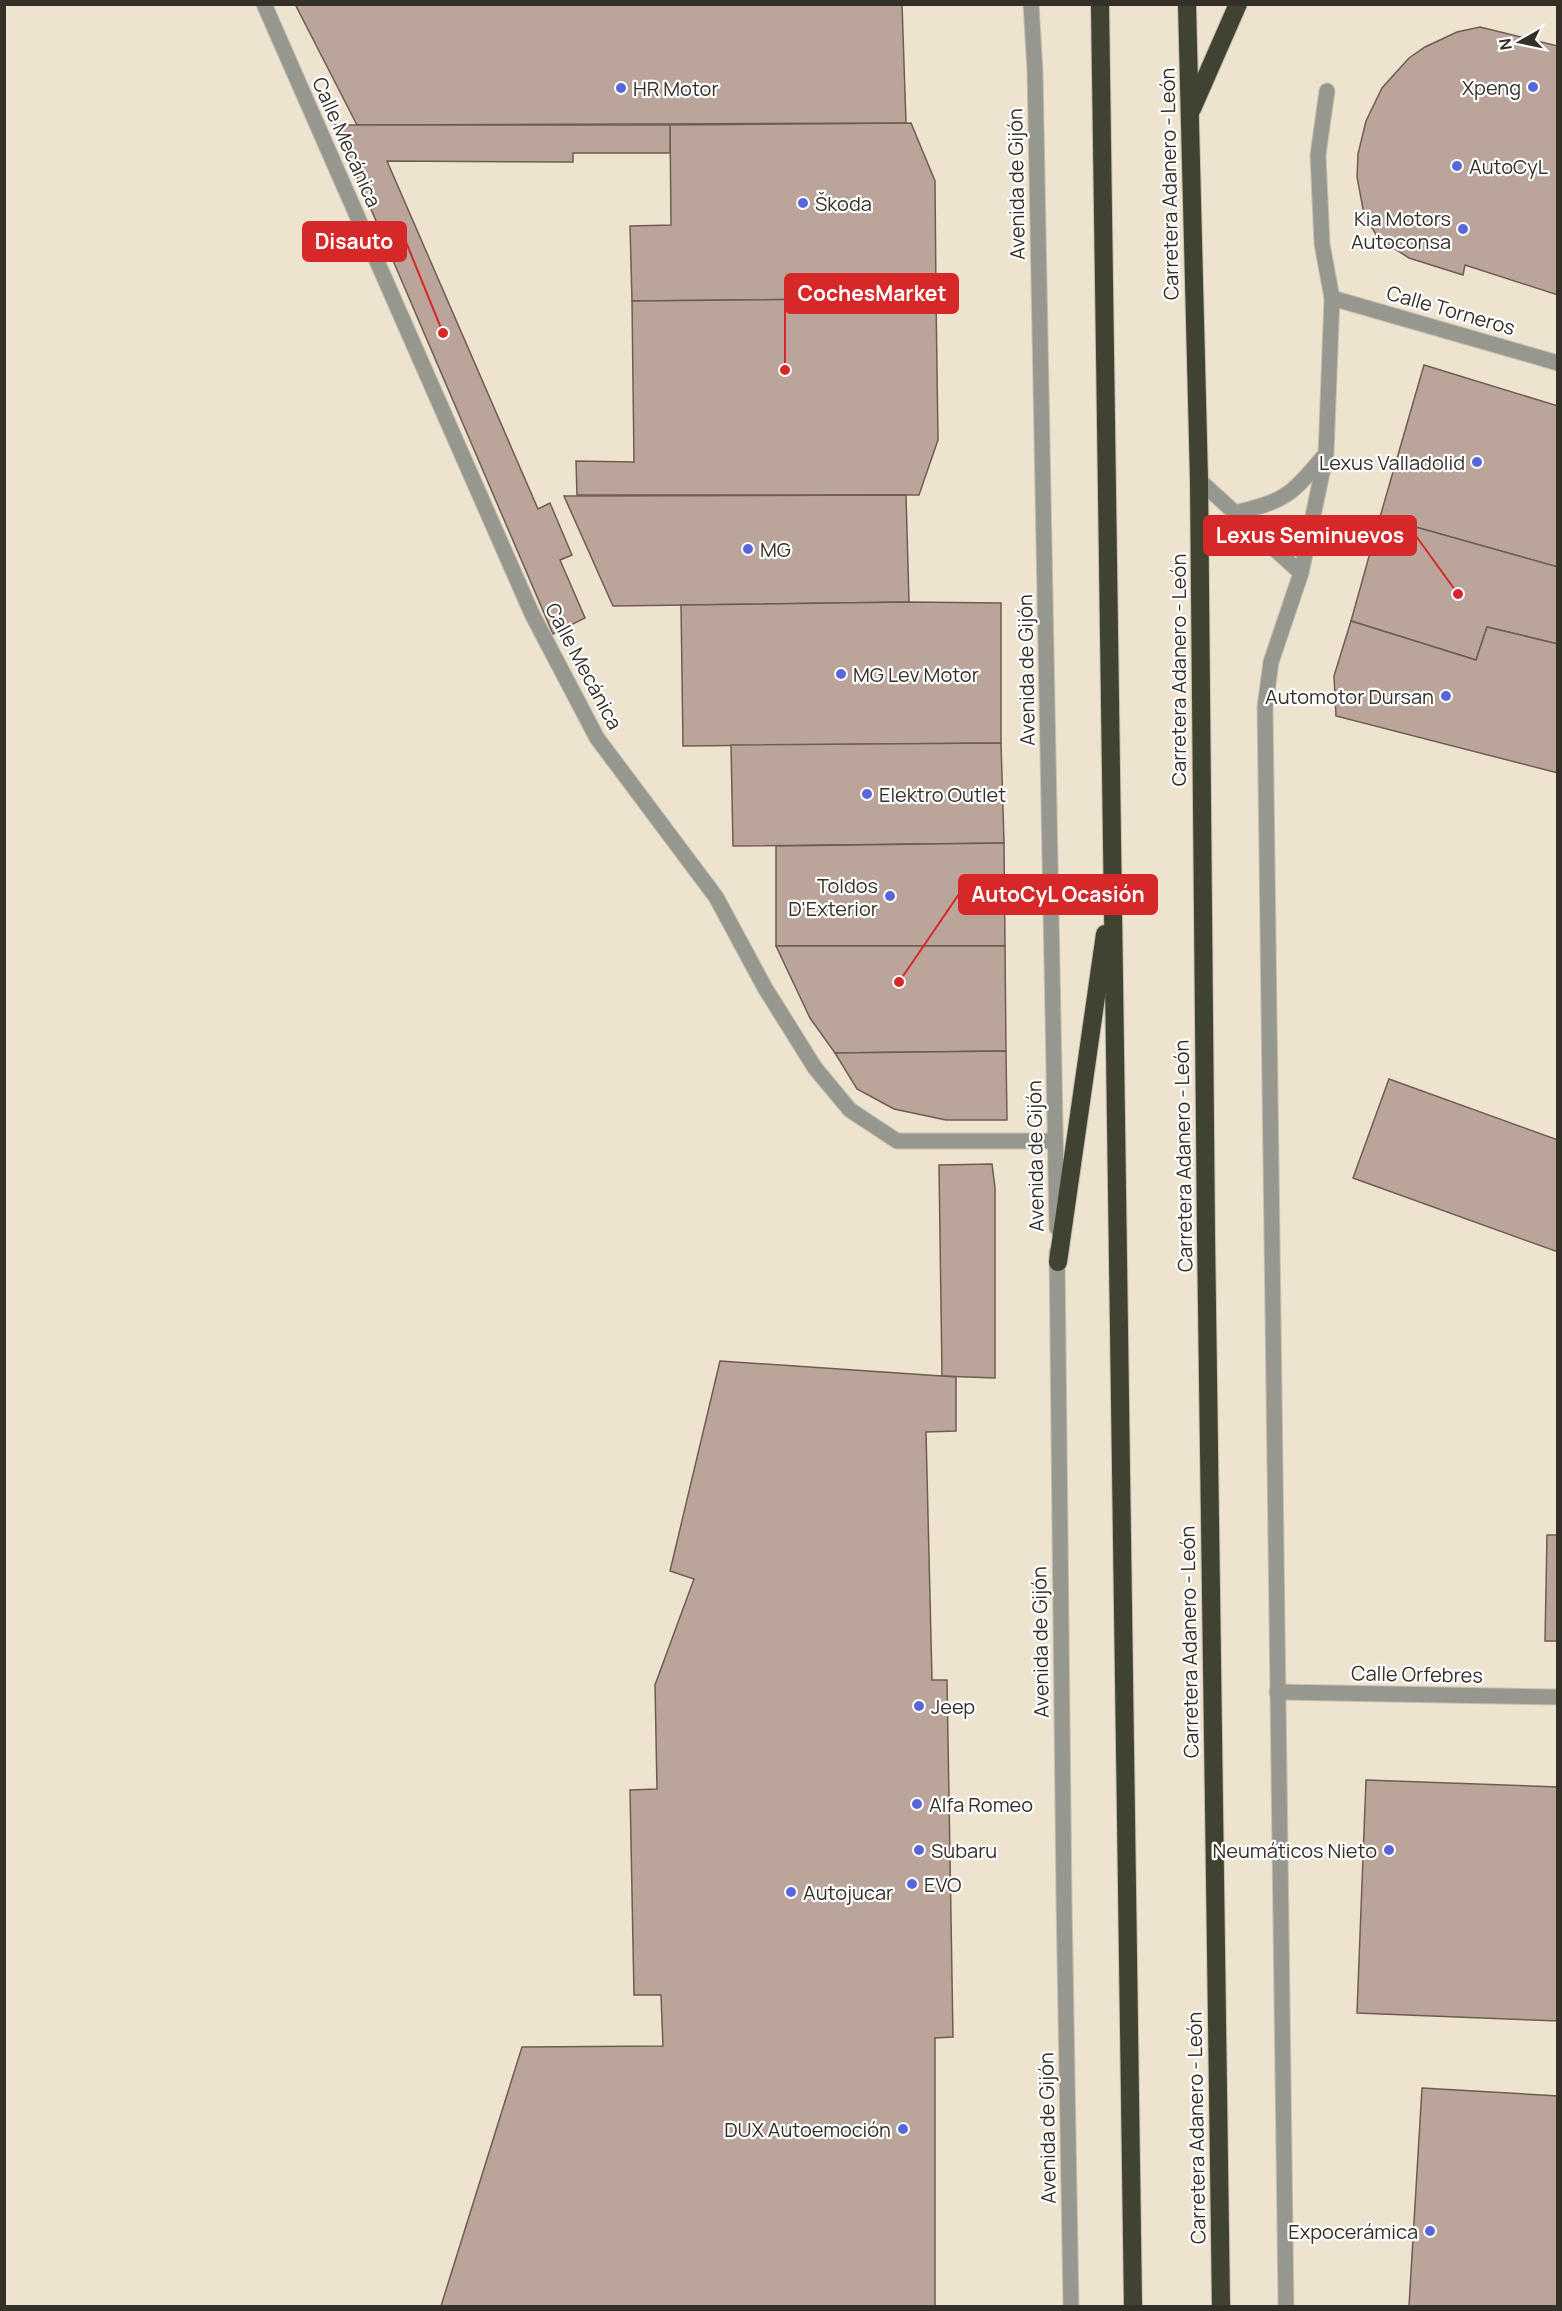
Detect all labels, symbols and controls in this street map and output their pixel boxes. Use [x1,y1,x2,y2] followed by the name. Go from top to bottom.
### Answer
[1490,12,1550,72] north arrow
[1493,37,1517,52] text: N
[1153,68,1185,300] street label: Carretera Adanero - León
[306,73,388,211] street label: Calle Mecánica
[1462,74,1521,101] place label: Xpeng
[633,75,719,102] place label: HR Motor
[1526,80,1540,94] marker: Xpeng
[614,81,628,95] marker: HR Motor
[1001,108,1031,260] street label: Avenida de Gijón
[1469,153,1548,180] place label: AutoCyL
[1450,159,1464,173] marker: AutoCyL
[815,190,872,217] place label: Škoda
[796,196,810,210] marker: Škoda
[1351,205,1451,255] place label: Kia Motors Autoconsa
[303,222,406,261] callout: Disauto
[1456,222,1470,236] marker: Kia Motors Autoconsa
[315,227,393,255] text: Disauto
[785,274,958,313] callout: CochesMarket
[798,279,946,307] text: CochesMarket
[1384,279,1518,341] street label: Calle Torneros
[1319,449,1465,476] place label: Lexus Valladolid
[1470,455,1484,469] marker: Lexus Valladolid
[1204,516,1416,555] callout: Lexus Seminuevos
[1216,521,1404,549] text: Lexus Seminuevos
[760,536,791,563] place label: MG
[741,542,755,556] marker: MG
[1165,554,1192,786] street label: Carretera Adanero - León
[1011,594,1041,746] street label: Avenida de Gijón
[539,598,629,734] street label: Calle Mecánica
[853,661,979,688] place label: MG Lev Motor
[834,667,848,681] marker: MG Lev Motor
[1265,683,1434,710] place label: Automotor Dursan
[1439,689,1453,703] marker: Automotor Dursan
[879,781,1006,808] place label: Elektro Outlet
[860,787,874,801] marker: Elektro Outlet
[788,872,878,922] place label: Toldos D'Exterior
[959,875,1157,914] callout: AutoCyL Ocasión
[971,880,1145,908] text: AutoCyL Ocasión
[883,889,897,903] marker: Toldos D'Exterior
[1167,1040,1199,1272] street label: Carretera Adanero - León
[1020,1080,1050,1232] street label: Avenida de Gijón
[1173,1526,1205,1758] street label: Carretera Adanero - León
[1025,1566,1055,1718] street label: Avenida de Gijón
[1351,1659,1483,1689] street label: Calle Orfebres
[931,1693,975,1720] place label: Jeep
[912,1699,926,1713] marker: Jeep
[929,1791,1033,1818] place label: Alfa Romeo
[910,1797,924,1811] marker: Alfa Romeo
[931,1837,997,1864] place label: Subaru
[1213,1837,1377,1864] place label: Neumáticos Nieto
[912,1843,926,1857] marker: Subaru
[1382,1843,1396,1857] marker: Neumáticos Nieto
[924,1871,962,1898] place label: EVO
[905,1877,919,1891] marker: EVO
[803,1879,893,1906] place label: Autojucar
[784,1885,798,1899] marker: Autojucar
[1180,2012,1212,2244] street label: Carretera Adanero - León
[1032,2052,1062,2204] street label: Avenida de Gijón
[724,2116,891,2143] place label: DUX Autoemoción
[896,2122,910,2136] marker: DUX Autoemoción
[1288,2218,1418,2245] place label: Expocerámica
[1423,2224,1437,2238] marker: Expocerámica

